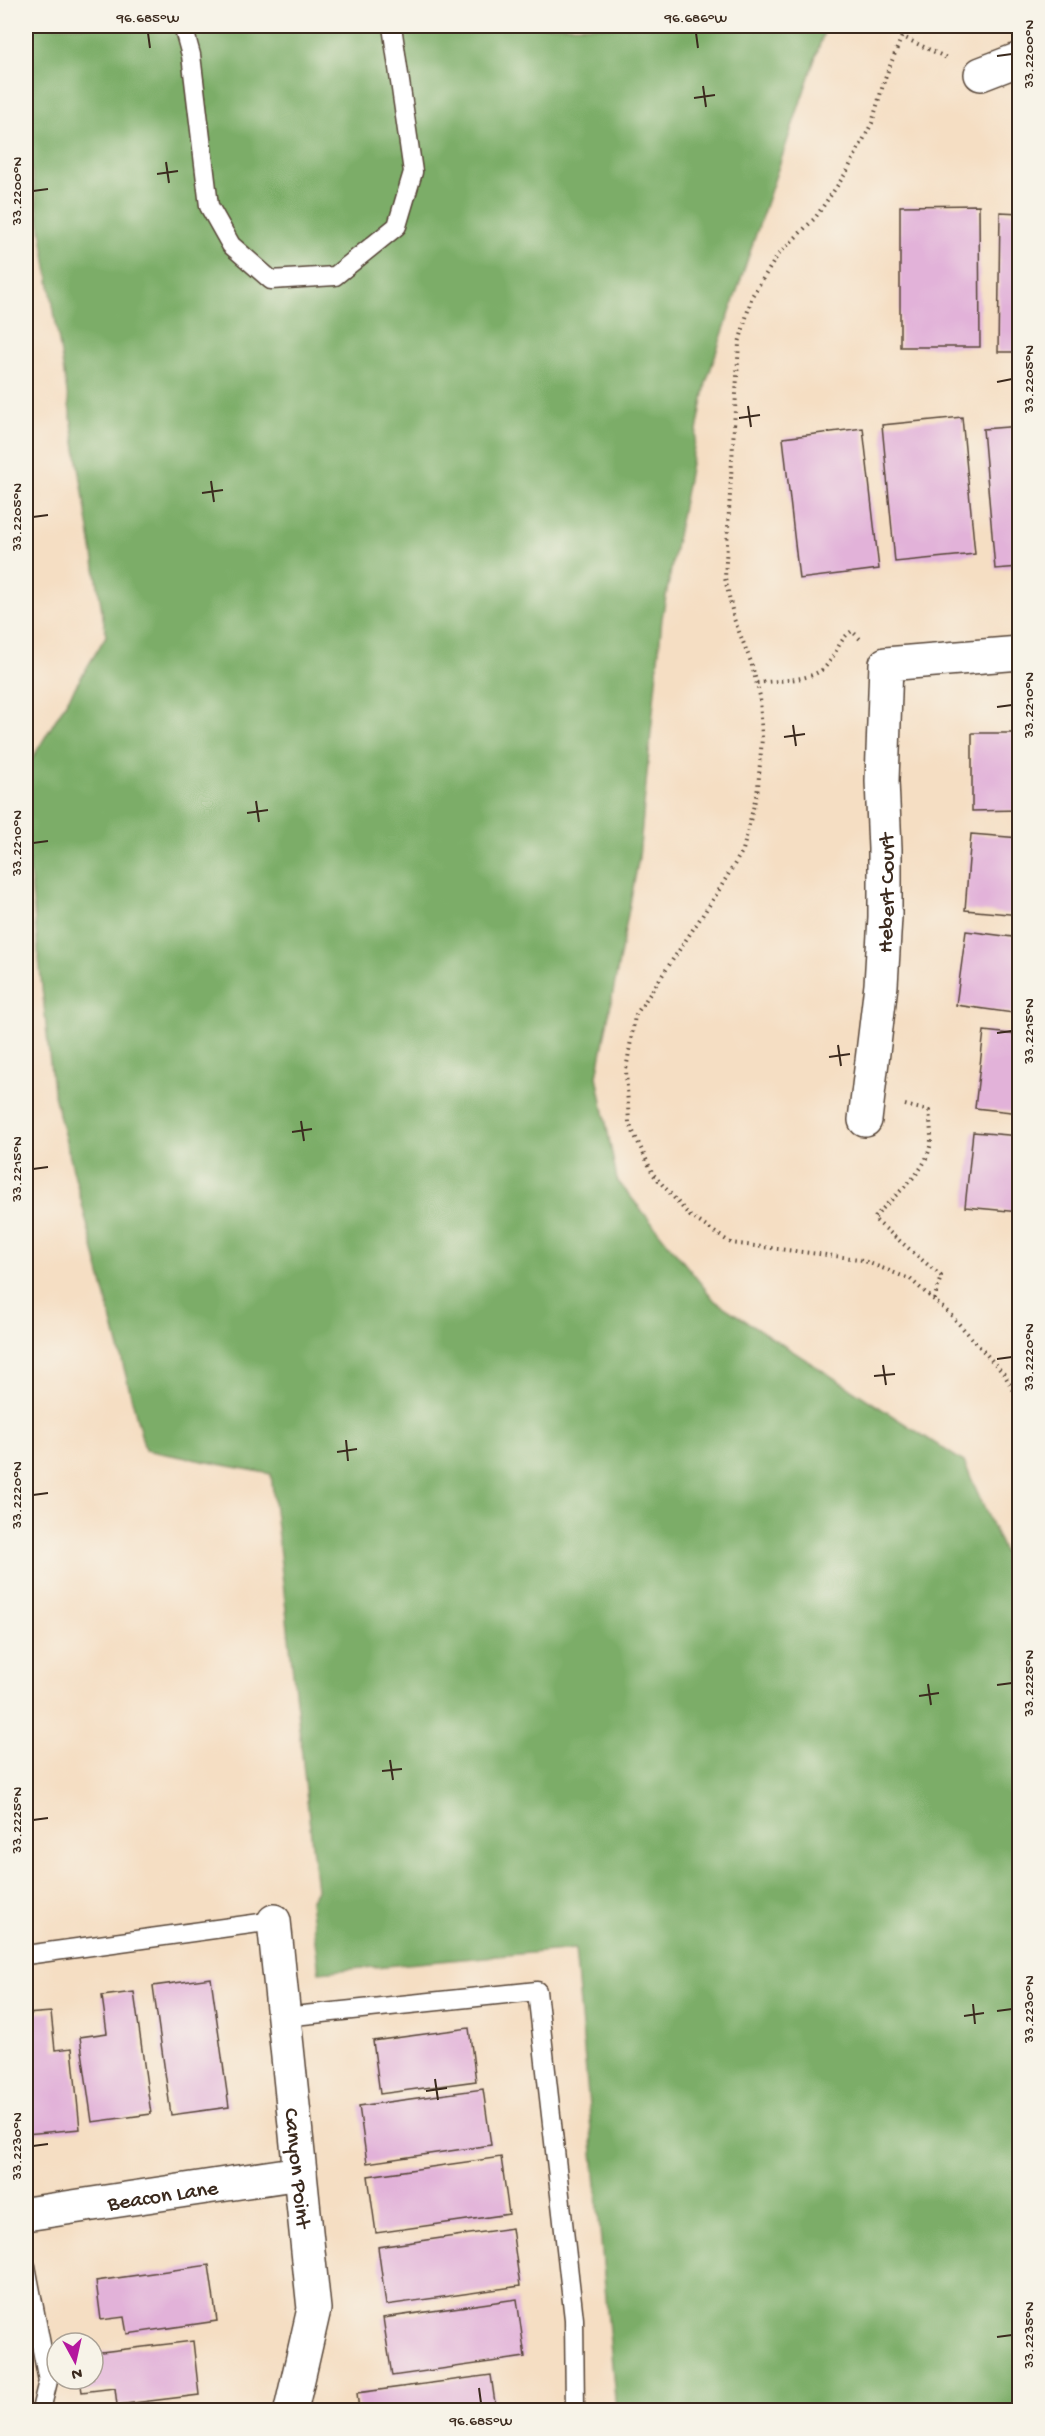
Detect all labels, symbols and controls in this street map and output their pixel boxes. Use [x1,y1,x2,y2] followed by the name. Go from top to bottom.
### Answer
[115,10,180,28] text: 96.685°W
[664,10,728,28] text: 96.686°W
[1021,20,1039,89] text: 33.2200°N
[9,157,27,226] text: 33.2200°N
[1021,345,1039,414] text: 33.2205°N
[9,483,27,552] text: 33.2205°N
[1021,672,1039,739] text: 33.2210°N
[9,810,27,877] text: 33.2210°N
[874,831,902,954] street label: Hebert Court
[1021,998,1039,1065] text: 33.2215°N
[9,1136,27,1203] text: 33.2215°N
[1021,1323,1039,1392] text: 33.2220°N
[9,1461,27,1530] text: 33.2220°N
[1021,1649,1039,1717] text: 33.2225°N
[9,1786,27,1854] text: 33.2225°N
[1021,1975,1039,2044] text: 33.2230°N
[276,2107,315,2231] street label: Canyon Point
[9,2112,27,2181] text: 33.2230°N
[105,2176,221,2219] street label: Beacon Lane
[1021,2301,1039,2370] text: 33.2235°N
[45,2331,105,2391] north arrow
[70,2362,83,2383] text: N
[448,2413,513,2431] text: 96.685°W

